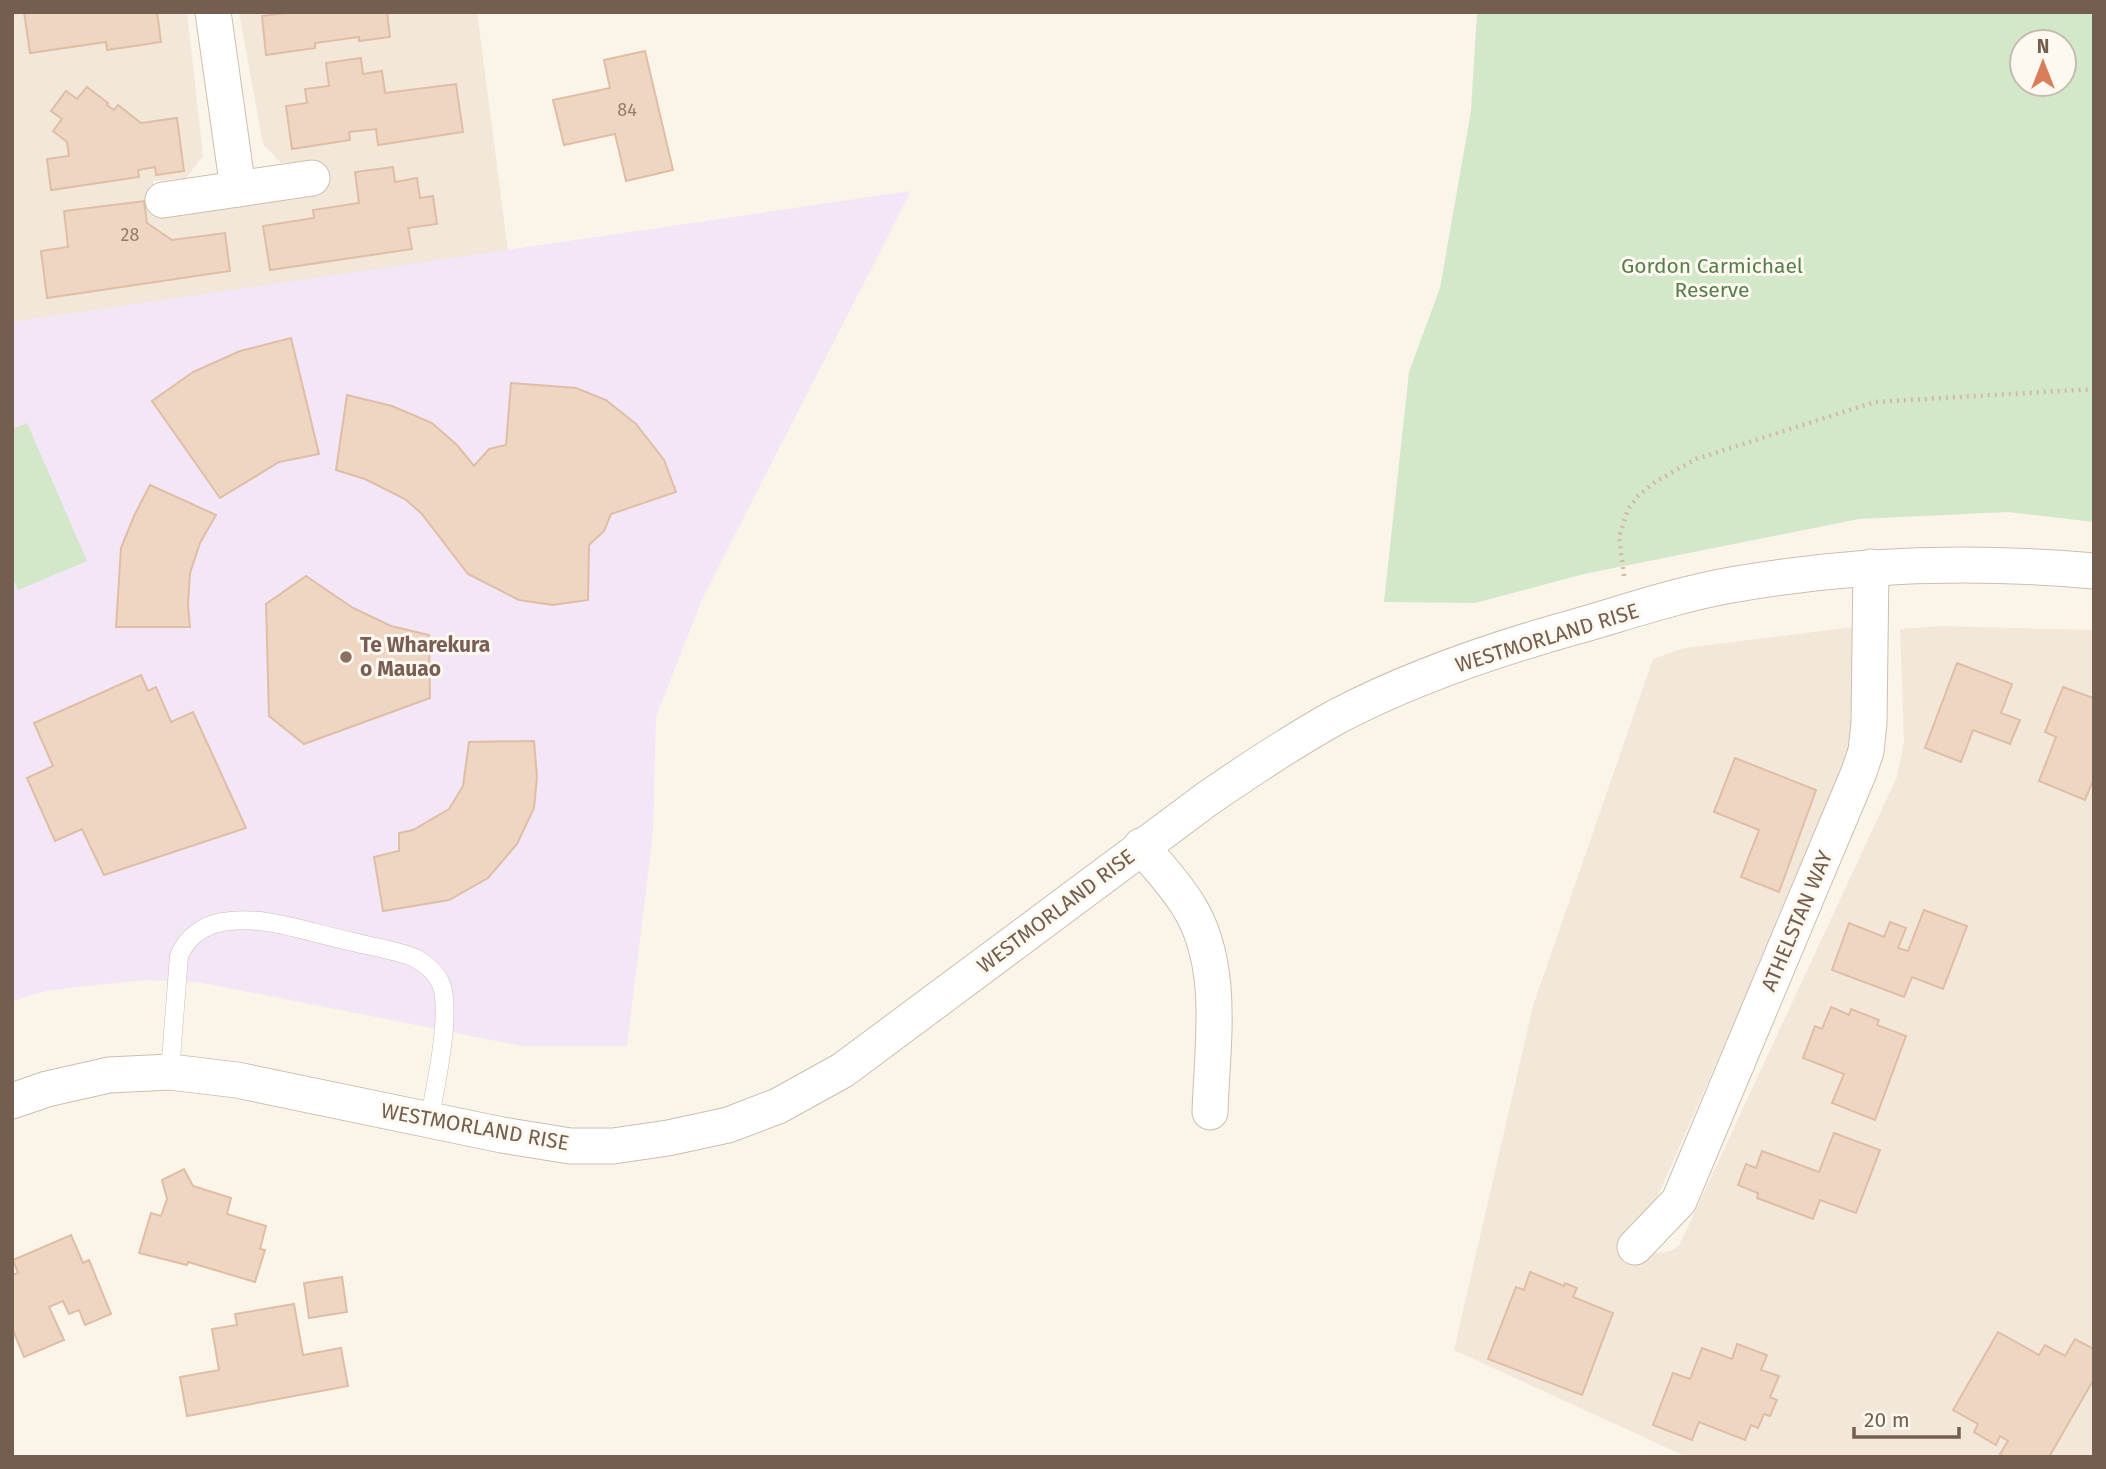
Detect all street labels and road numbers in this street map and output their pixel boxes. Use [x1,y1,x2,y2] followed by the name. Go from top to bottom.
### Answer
[1452,598,1642,678] street label: WESTMORLAND RISE
[972,843,1140,979] street label: WESTMORLAND RISE
[1756,846,1838,995] street label: ATHELSTAN WAY
[379,1098,571,1156] street label: WESTMORLAND RISE

